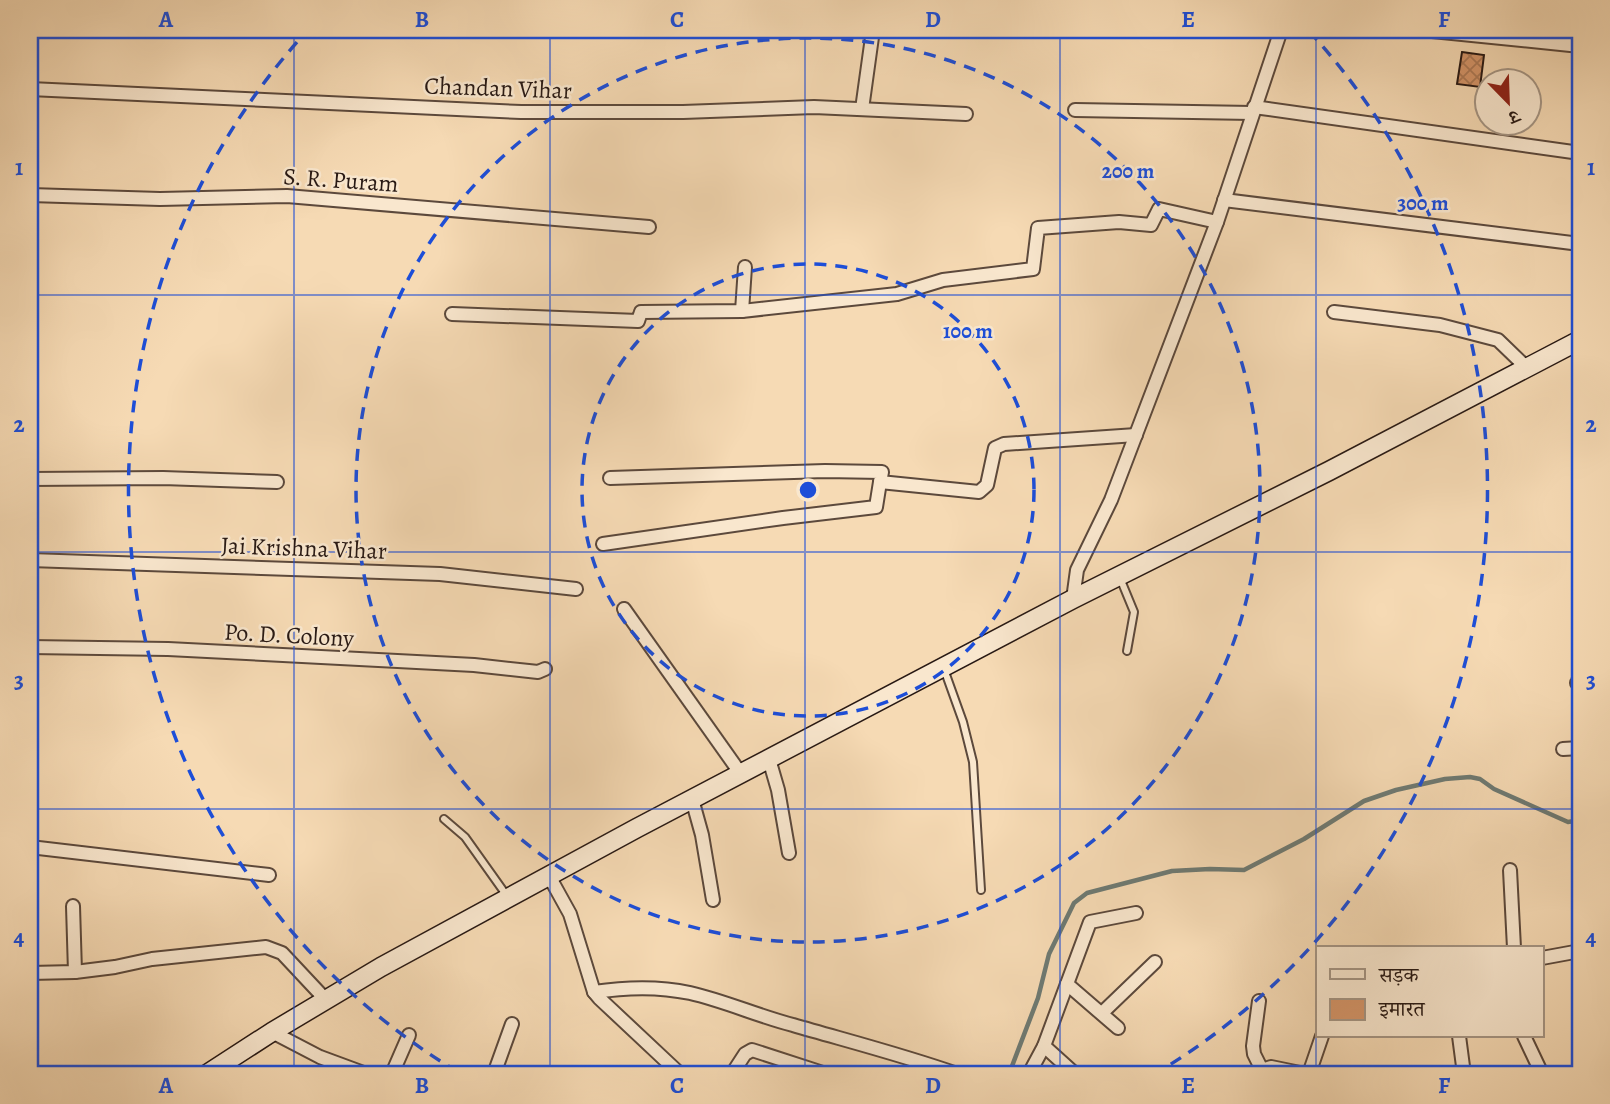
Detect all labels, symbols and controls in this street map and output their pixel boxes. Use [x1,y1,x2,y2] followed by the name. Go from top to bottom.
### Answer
[158,4,174,35] text: A
[415,4,429,35] text: B
[670,4,684,35] text: C
[925,4,941,35] text: D
[1181,4,1195,35] text: E
[1438,4,1451,35] text: F
[1474,66,1544,136] north arrow
[424,69,572,107] street label: Chandan Vihar
[1503,102,1526,131] text: उ
[15,152,23,183] text: 1
[1587,152,1595,183] text: 1
[1102,157,1155,185] text: 200 m
[282,160,400,200] street label: S. R. Puram
[1397,189,1449,217] text: 300 m
[943,317,993,345] text: 100 m
[13,409,25,440] text: 2
[1585,409,1597,440] text: 2
[796,478,820,502] centre of rings
[220,529,388,567] street label: Jai Krishna Vihar
[223,616,355,654] street label: Po. D. Colony
[14,665,24,696] text: 3
[1586,665,1596,696] text: 3
[14,922,25,953] text: 4
[1586,922,1597,953] text: 4
[1316,946,1544,1038] legend
[1378,961,1419,989] text: सड़क
[1378,995,1426,1023] text: इमारत
[158,1070,174,1101] text: A
[415,1070,429,1101] text: B
[670,1070,684,1101] text: C
[925,1070,941,1101] text: D
[1181,1070,1195,1101] text: E
[1438,1070,1451,1101] text: F

